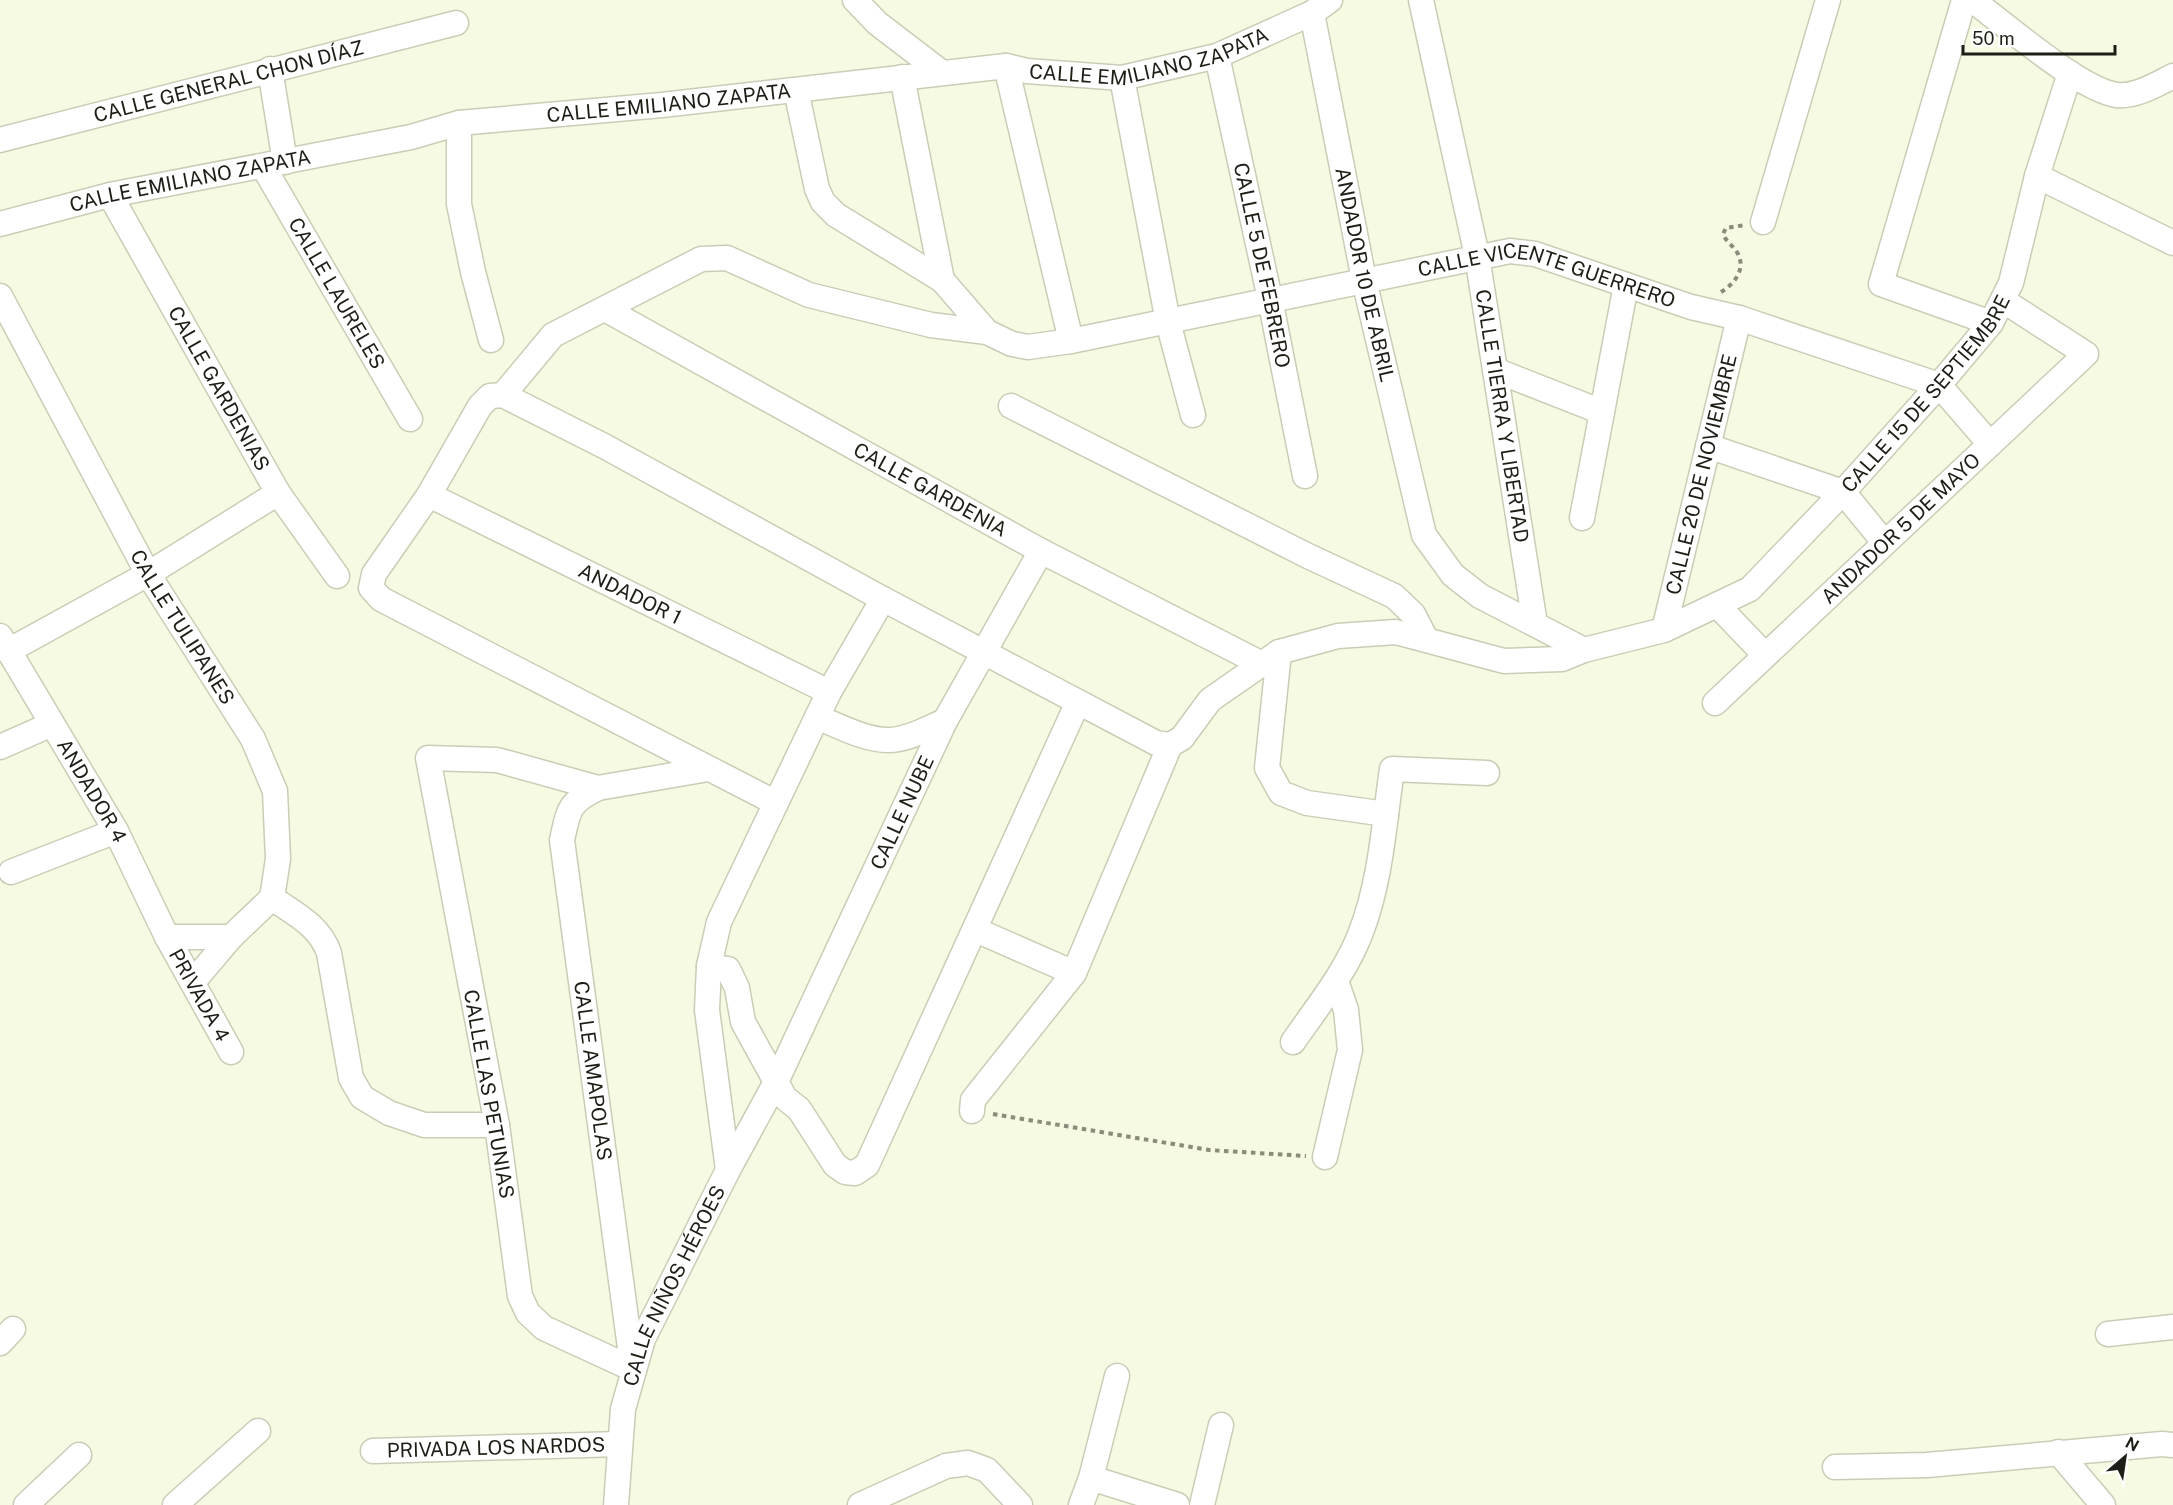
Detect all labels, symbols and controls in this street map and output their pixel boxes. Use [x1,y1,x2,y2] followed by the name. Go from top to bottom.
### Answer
[1963,18,2114,56] scale bar
[1028,22,1272,90] street label: CALLE EMILIANO ZAPATA
[1972,28,2015,49] text: 50 m
[91,35,366,127] street label: CALLE GENERAL CHON DÍAZ
[546,78,792,127] street label: CALLE EMILIANO ZAPATA
[67,145,313,217] street label: CALLE EMILIANO ZAPATA
[1229,160,1295,370] street label: CALLE 5 DE FEBRERO
[1330,165,1400,384] street label: ANDADOR 10 DE ABRIL
[284,213,390,373] street label: CALLE LAURELES
[1416,238,1678,313] street label: CALLE VICENTE GUERRERO
[1470,288,1534,544] street label: CALLE TIERRA Y LIBERTAD
[1836,291,2015,497] street label: CALLE 15 DE SEPTIEMBRE
[163,302,275,475] street label: CALLE GARDENIAS
[1661,352,1742,597] street label: CALLE 20 DE NOVIEMBRE
[849,437,1011,542] street label: CALLE GARDENIA
[1816,448,1985,609] street label: ANDADOR 5 DE MAYO
[125,545,240,709] street label: CALLE TULIPANES
[574,558,685,629] street label: ANDADOR 1
[52,735,132,846] street label: ANDADOR 4
[865,752,939,873] street label: CALLE NUBE
[164,945,235,1046] street label: PRIVADA 4
[569,980,617,1162] street label: CALLE AMAPOLAS
[459,988,519,1200] street label: CALLE LAS PETUNIAS
[618,1181,730,1389] street label: CALLE NIÑOS HÉROES
[2095,1427,2155,1487] north arrow
[386,1432,605,1463] street label: PRIVADA LOS NARDOS
[2122,1433,2142,1456] text: N

